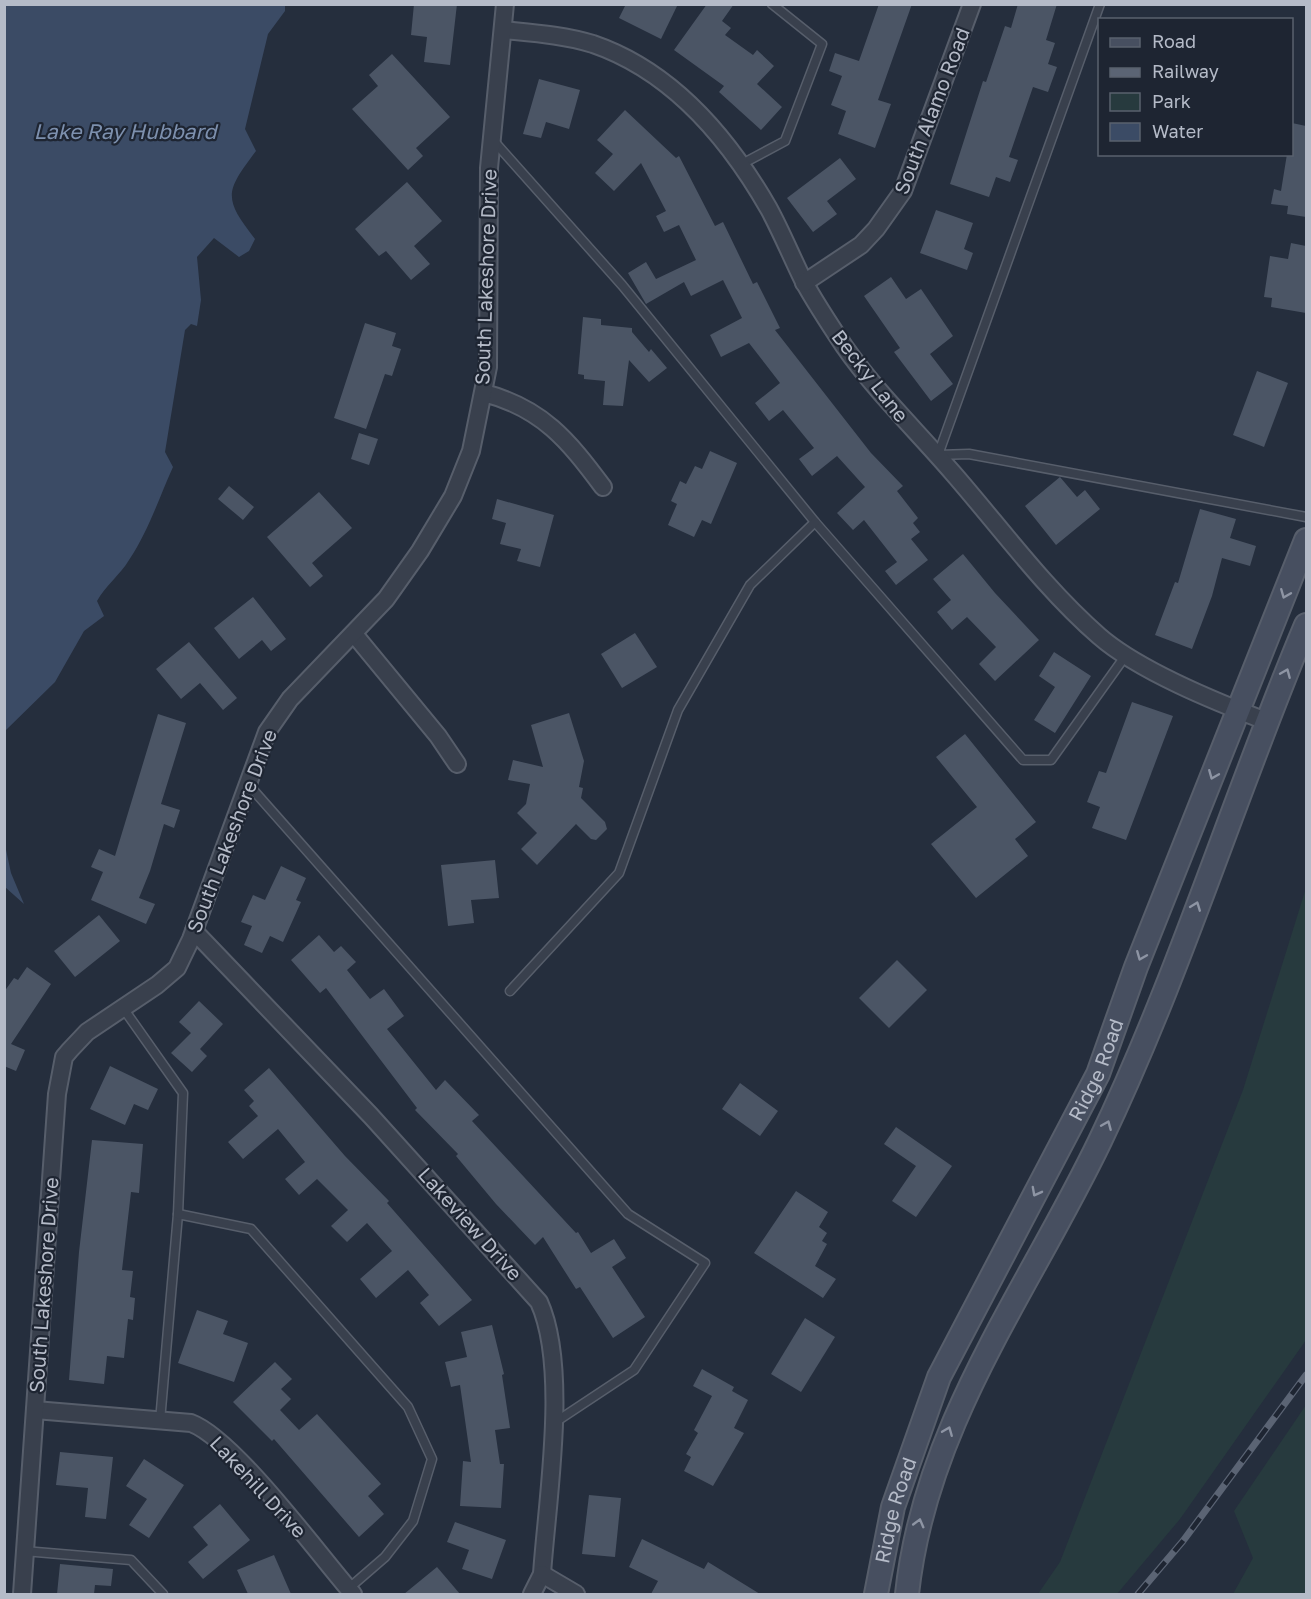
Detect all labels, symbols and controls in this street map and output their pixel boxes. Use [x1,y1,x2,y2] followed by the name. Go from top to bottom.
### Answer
[1098,18,1293,156] legend
[888,24,974,197] street label: South Alamo Road
[1152,30,1196,52] text: Road
[1152,60,1219,82] text: Railway
[1152,90,1191,112] text: Park
[34,118,218,144] water label: Lake Ray Hubbard
[1152,120,1203,142] text: Water
[469,168,501,385] street label: South Lakeshore Drive
[827,324,914,426] street label: Becky Lane
[1280,588,1292,599] one-way arrow
[1279,669,1291,680] one-way arrow
[181,725,281,936] street label: South Lakeshore Drive
[1208,769,1220,780] one-way arrow
[1189,901,1201,912] one-way arrow
[1136,950,1148,961] one-way arrow
[1063,1015,1128,1125] street label: Ridge Road
[1099,1121,1111,1132] one-way arrow
[414,1162,528,1285] street label: Lakeview Drive
[23,1176,63,1394] street label: South Lakeshore Drive
[1032,1185,1044,1196] one-way arrow
[941,1426,953,1437] one-way arrow
[205,1430,312,1542] street label: Lakehill Drive
[869,1454,921,1565] street label: Ridge Road
[911,1519,924,1529] one-way arrow

